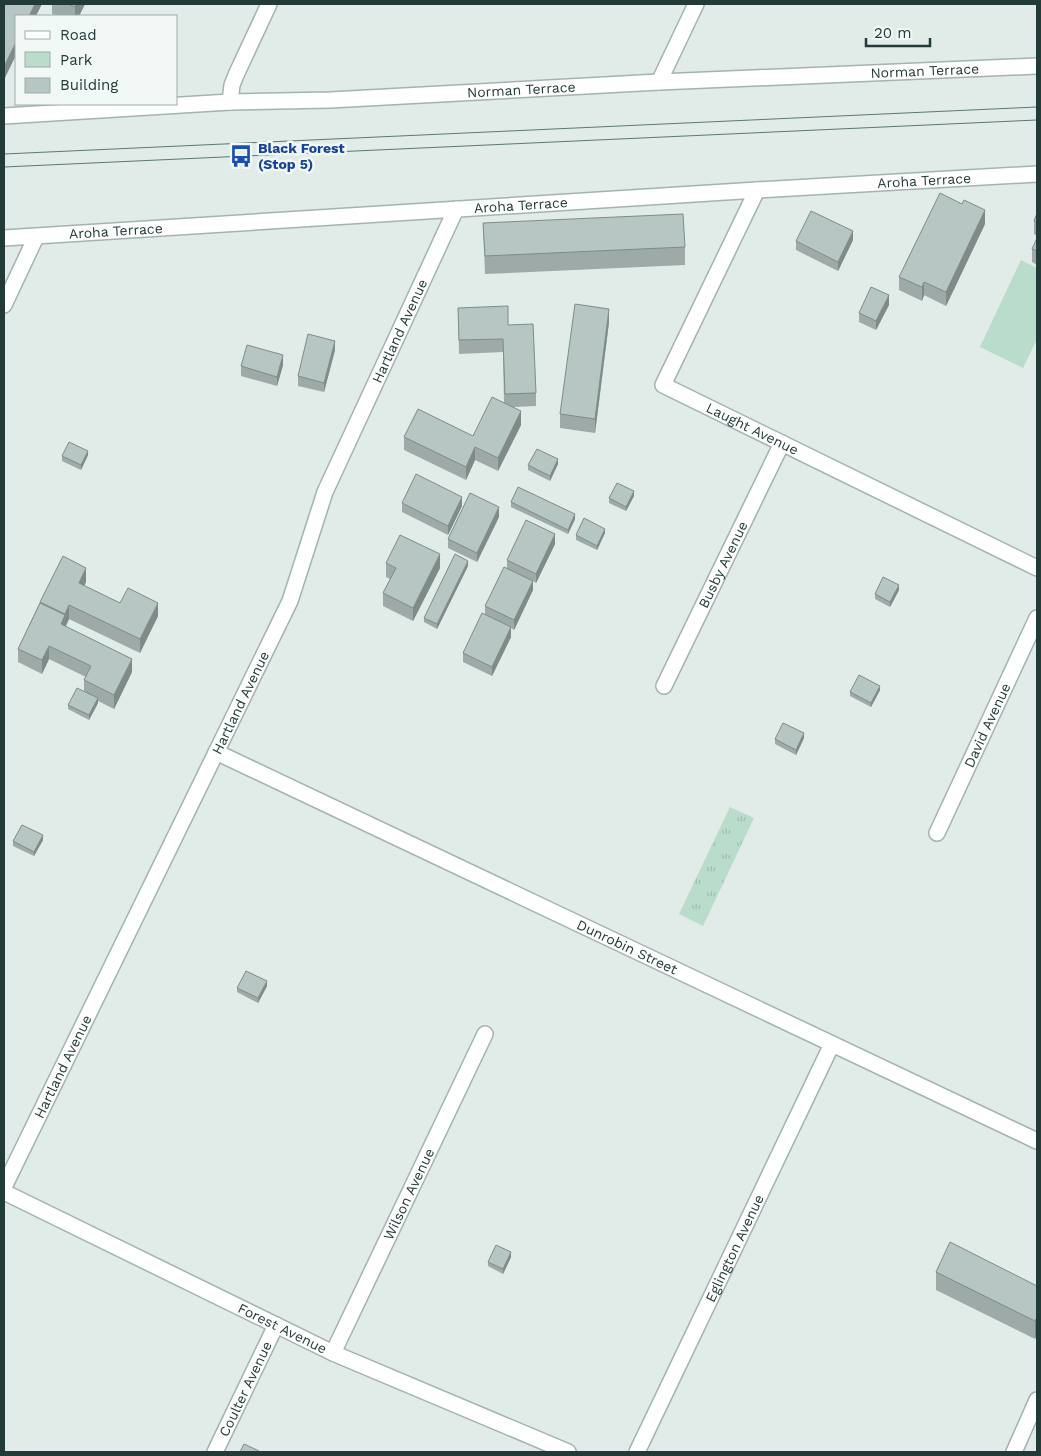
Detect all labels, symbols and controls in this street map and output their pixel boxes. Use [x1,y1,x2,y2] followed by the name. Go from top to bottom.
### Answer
[15,15,178,105] legend
[866,15,930,47] scale bar
[874,24,912,42] text: 20 m
[60,26,97,44] text: Road
[60,51,93,69] text: Park
[870,60,979,81] street label: Norman Terrace
[60,76,118,94] text: Building
[467,79,576,100] street label: Norman Terrace
[258,140,345,172] place label: Black Forest (Stop 5)
[228,143,254,169] bus stop icon: Black Forest (Stop 5)
[877,170,972,191] street label: Aroha Terrace
[474,194,568,216] street label: Aroha Terrace
[68,220,163,242] street label: Aroha Terrace
[369,276,430,385] street label: Hartland Avenue
[704,399,801,458] street label: Laught Avenue
[695,519,751,611] street label: Busby Avenue
[208,648,272,757] street label: Hartland Avenue
[961,680,1014,770] street label: David Avenue
[574,916,680,978] street label: Dunrobin Street
[31,1012,95,1121] street label: Hartland Avenue
[380,1146,437,1243] street label: Wilson Avenue
[702,1192,767,1304] street label: Eglington Avenue
[235,1300,329,1357] street label: Forest Avenue
[216,1339,275,1439] street label: Coulter Avenue

